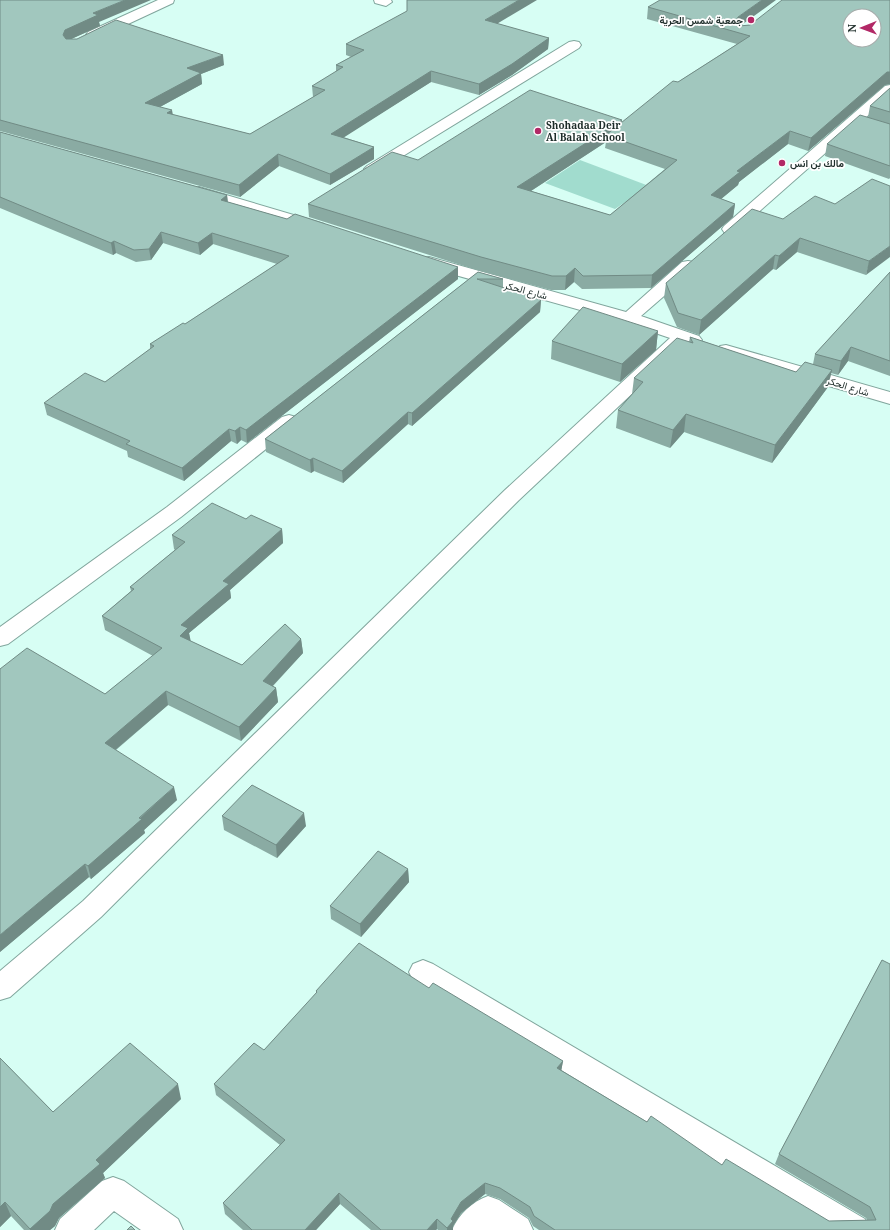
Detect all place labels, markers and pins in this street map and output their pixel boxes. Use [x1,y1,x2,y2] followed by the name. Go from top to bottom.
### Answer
[660,13,743,27] place label: جمعية شمس الحرية
[746,15,756,25] marker: جمعية شمس الحرية
[546,118,625,144] place label: Shohadaa Deir Al Balah School
[533,126,543,136] marker: Shohadaa Deir Al Balah School
[790,156,845,170] place label: مالك بن انس
[777,158,787,168] marker: مالك بن انس

